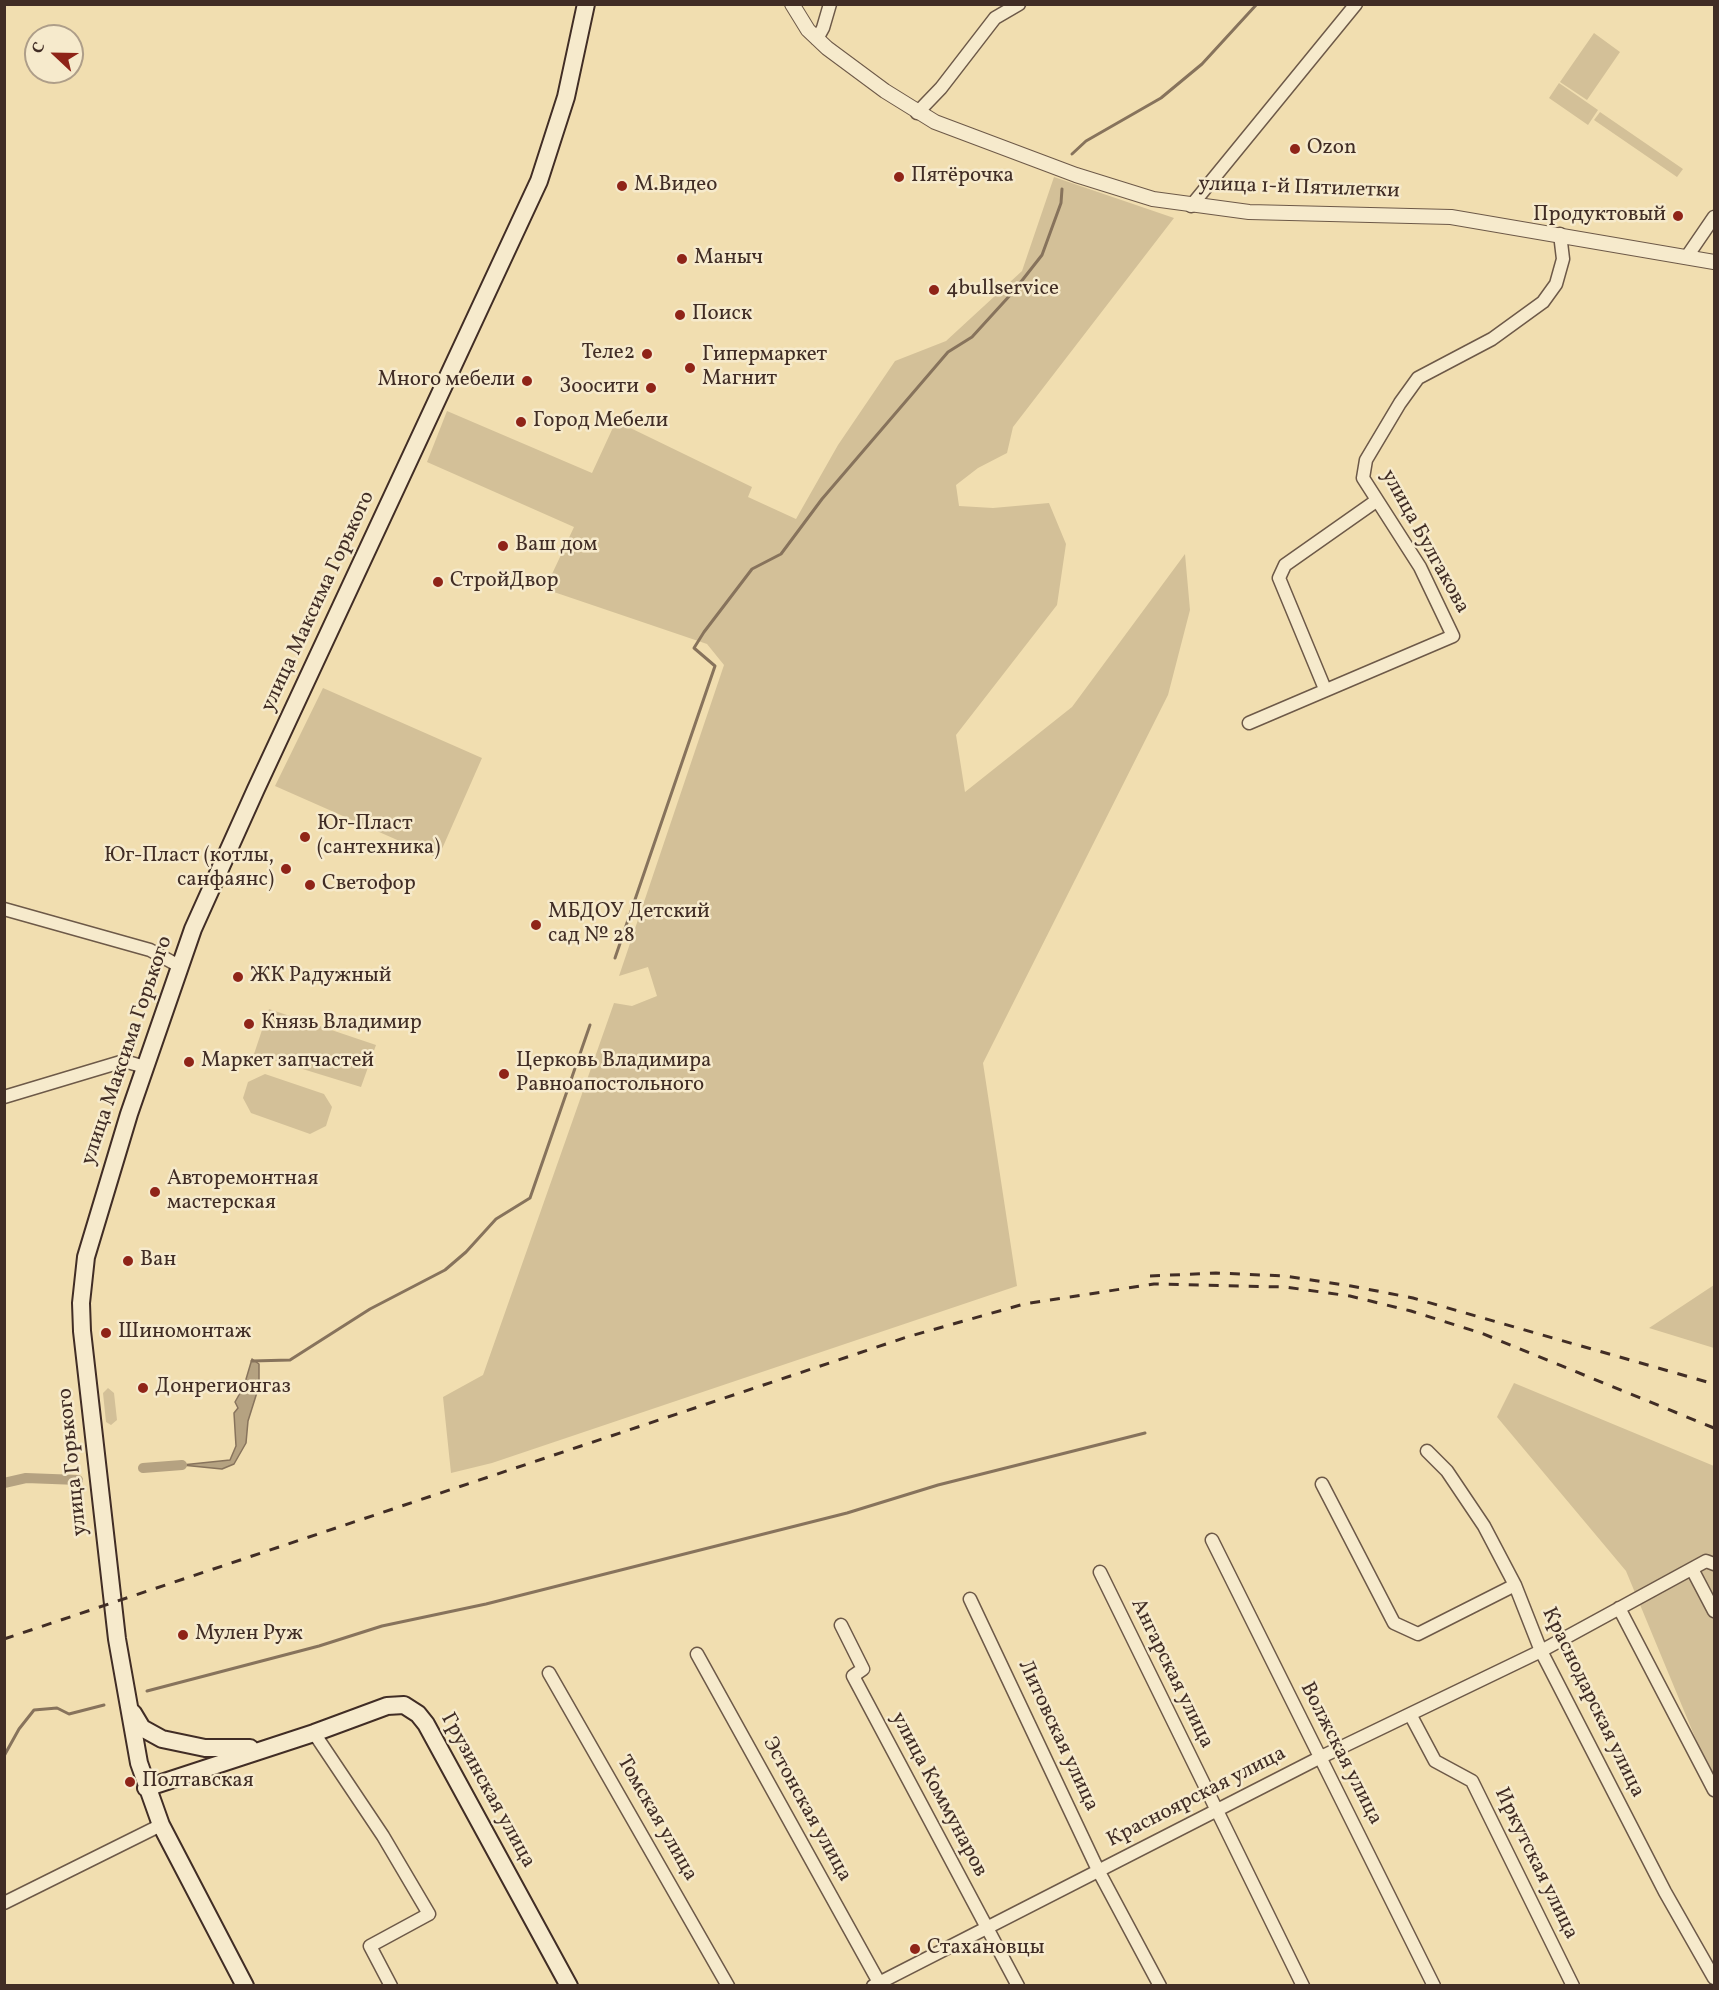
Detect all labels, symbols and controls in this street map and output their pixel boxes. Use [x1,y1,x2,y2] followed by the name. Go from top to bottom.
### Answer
[24,24,84,84] north arrow
[27,39,51,57] text: С
[1307,136,1357,162] place label: Ozon
[1288,142,1302,156] marker: Ozon
[911,164,1014,190] place label: Пятёрочка
[892,170,906,184] marker: Пятёрочка
[634,173,717,199] place label: М.Видео
[1198,173,1400,205] street label: улица 1-й Пятилетки
[615,179,629,193] marker: М.Видео
[1533,203,1666,229] place label: Продуктовый
[1671,209,1685,223] marker: Продуктовый
[694,246,763,272] place label: Маныч
[675,252,689,266] marker: Маныч
[946,277,1059,303] place label: 4bullservice
[927,283,941,297] marker: 4bullservice
[692,302,752,328] place label: Поиск
[673,308,687,322] marker: Поиск
[582,341,635,367] place label: Теле2
[702,343,827,393] place label: Гипермаркет Магнит
[640,347,654,361] marker: Теле2
[683,361,697,375] marker: Гипермаркет Магнит
[377,368,515,394] place label: Много мебели
[520,374,534,388] marker: Много мебели
[559,375,639,401] place label: Зоосити
[644,381,658,395] marker: Зоосити
[533,409,668,435] place label: Город Мебели
[514,415,528,429] marker: Город Мебели
[1374,466,1474,618] street label: улица Булгакова
[257,488,381,716] street label: улица Максима Горького
[515,533,597,559] place label: Ваш дом
[496,539,510,553] marker: Ваш дом
[450,569,559,595] place label: СтройДвор
[431,575,445,589] marker: СтройДвор
[317,812,440,862] place label: Юг-Пласт (сантехника)
[298,830,312,844] marker: Юг-Пласт (сантехника)
[104,844,274,894] place label: Юг-Пласт (котлы, санфаянс)
[279,862,293,876] marker: Юг-Пласт (котлы, санфаянс)
[322,872,416,898] place label: Светофор
[303,878,317,892] marker: Светофор
[548,900,710,950] place label: МБДОУ Детский сад № 28
[529,918,543,932] marker: МБДОУ Детский сад № 28
[77,933,179,1169] street label: улица Максима Горького
[250,964,392,990] place label: ЖК Радужный
[231,970,245,984] marker: ЖК Радужный
[261,1011,422,1037] place label: Князь Владимир
[242,1017,256,1031] marker: Князь Владимир
[201,1049,374,1075] place label: Маркет запчастей
[516,1049,711,1099] place label: Церковь Владимира Равноапостольного
[182,1055,196,1069] marker: Маркет запчастей
[497,1067,511,1081] marker: Церковь Владимира Равноапостольного
[167,1167,318,1217] place label: Авторемонтная мастерская
[148,1185,162,1199] marker: Авторемонтная мастерская
[140,1248,176,1274] place label: Ван
[121,1254,135,1268] marker: Ван
[118,1320,251,1346] place label: Шиномонтаж
[99,1326,113,1340] marker: Шиномонтаж
[155,1375,291,1401] place label: Донрегионгаз
[136,1381,150,1395] marker: Донрегионгаз
[54,1387,94,1537] street label: улица Горького
[1124,1595,1218,1753] street label: Ангарская улица
[1535,1604,1649,1802] street label: Краснодарская улица
[195,1622,303,1648] place label: Мулен Руж
[176,1628,190,1642] marker: Мулен Руж
[1011,1656,1103,1816] street label: Литовская улица
[1293,1678,1387,1830] street label: Волжская улица
[884,1708,992,1882] street label: улица Коммунаров
[434,1709,540,1873] street label: Грузинская улица
[756,1733,856,1887] street label: Эстонская улица
[1103,1742,1291,1854] street label: Красноярская улица
[610,1752,702,1886] street label: Томская улица
[142,1769,254,1795] place label: Полтавская
[123,1775,137,1789] marker: Полтавская
[1487,1784,1583,1944] street label: Иркутская улица
[927,1936,1045,1962] place label: Стахановцы
[908,1942,922,1956] marker: Стахановцы

